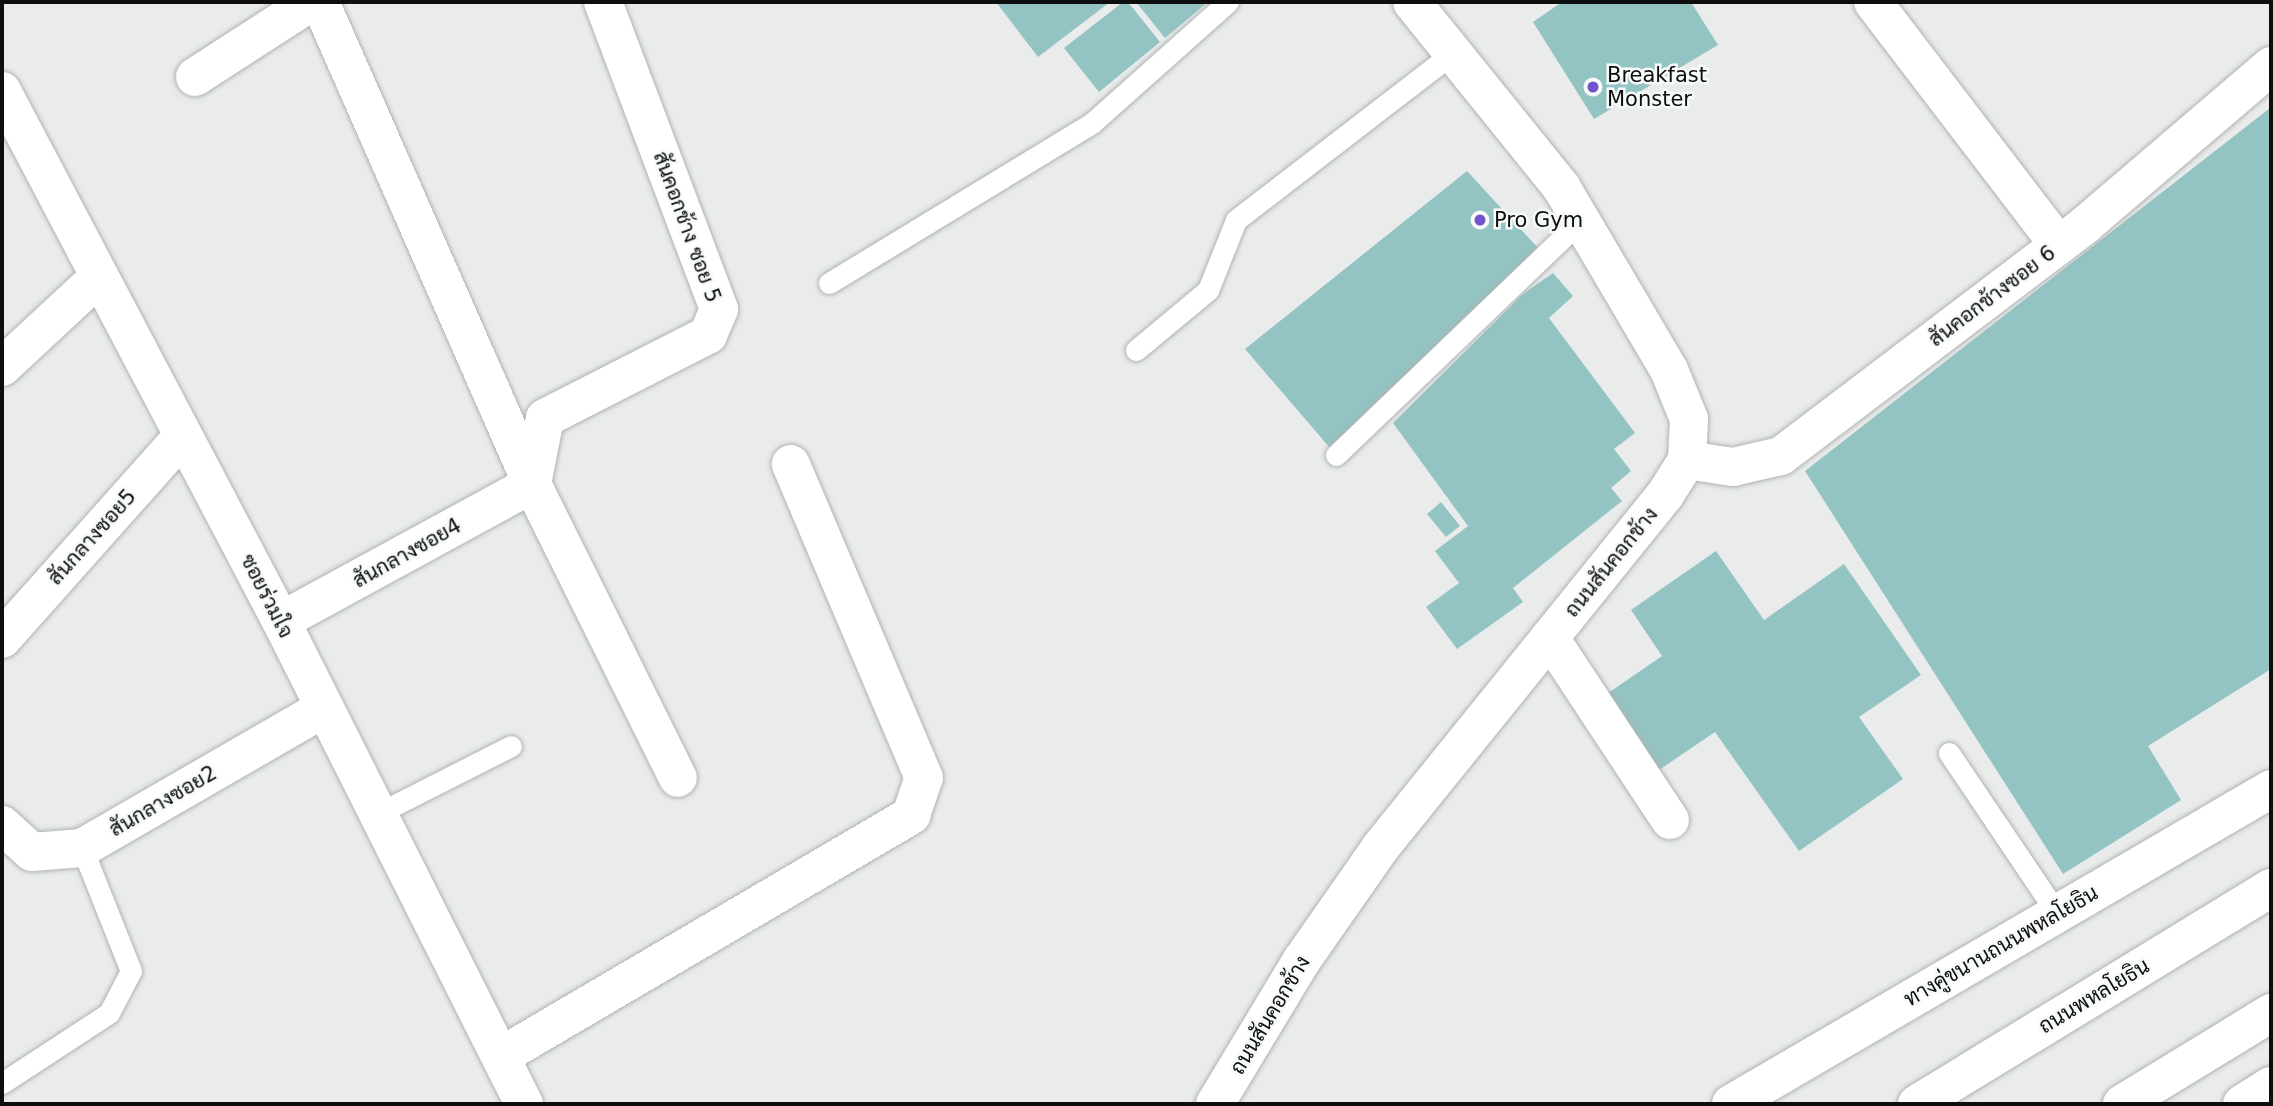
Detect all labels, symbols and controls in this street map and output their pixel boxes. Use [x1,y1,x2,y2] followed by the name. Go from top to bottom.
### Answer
[1607,62,1707,112] place label: Breakfast Monster
[1585,79,1601,95] marker: Breakfast Monster
[648,148,726,306] street label: สันคอกช้าง ซอย 5
[1494,207,1583,233] place label: Pro Gym
[1472,212,1488,228] marker: Pro Gym
[1924,240,2060,352] street label: สันคอกช้างซอย 6
[42,484,142,590] street label: สันกลางซอย5
[1559,502,1663,622] street label: ถนนสันคอกช้าง
[348,513,466,593] street label: สันกลางซอย4
[235,550,299,642] street label: ซอยร่วมใจ
[105,760,221,842] street label: สันกลางซอย2
[1899,880,2103,1012] street label: ทางคู่ขนานถนนพหลโยธิน
[1225,951,1315,1079] street label: ถนนสันคอกช้าง
[2034,953,2154,1039] street label: ถนนพหลโยธิน

